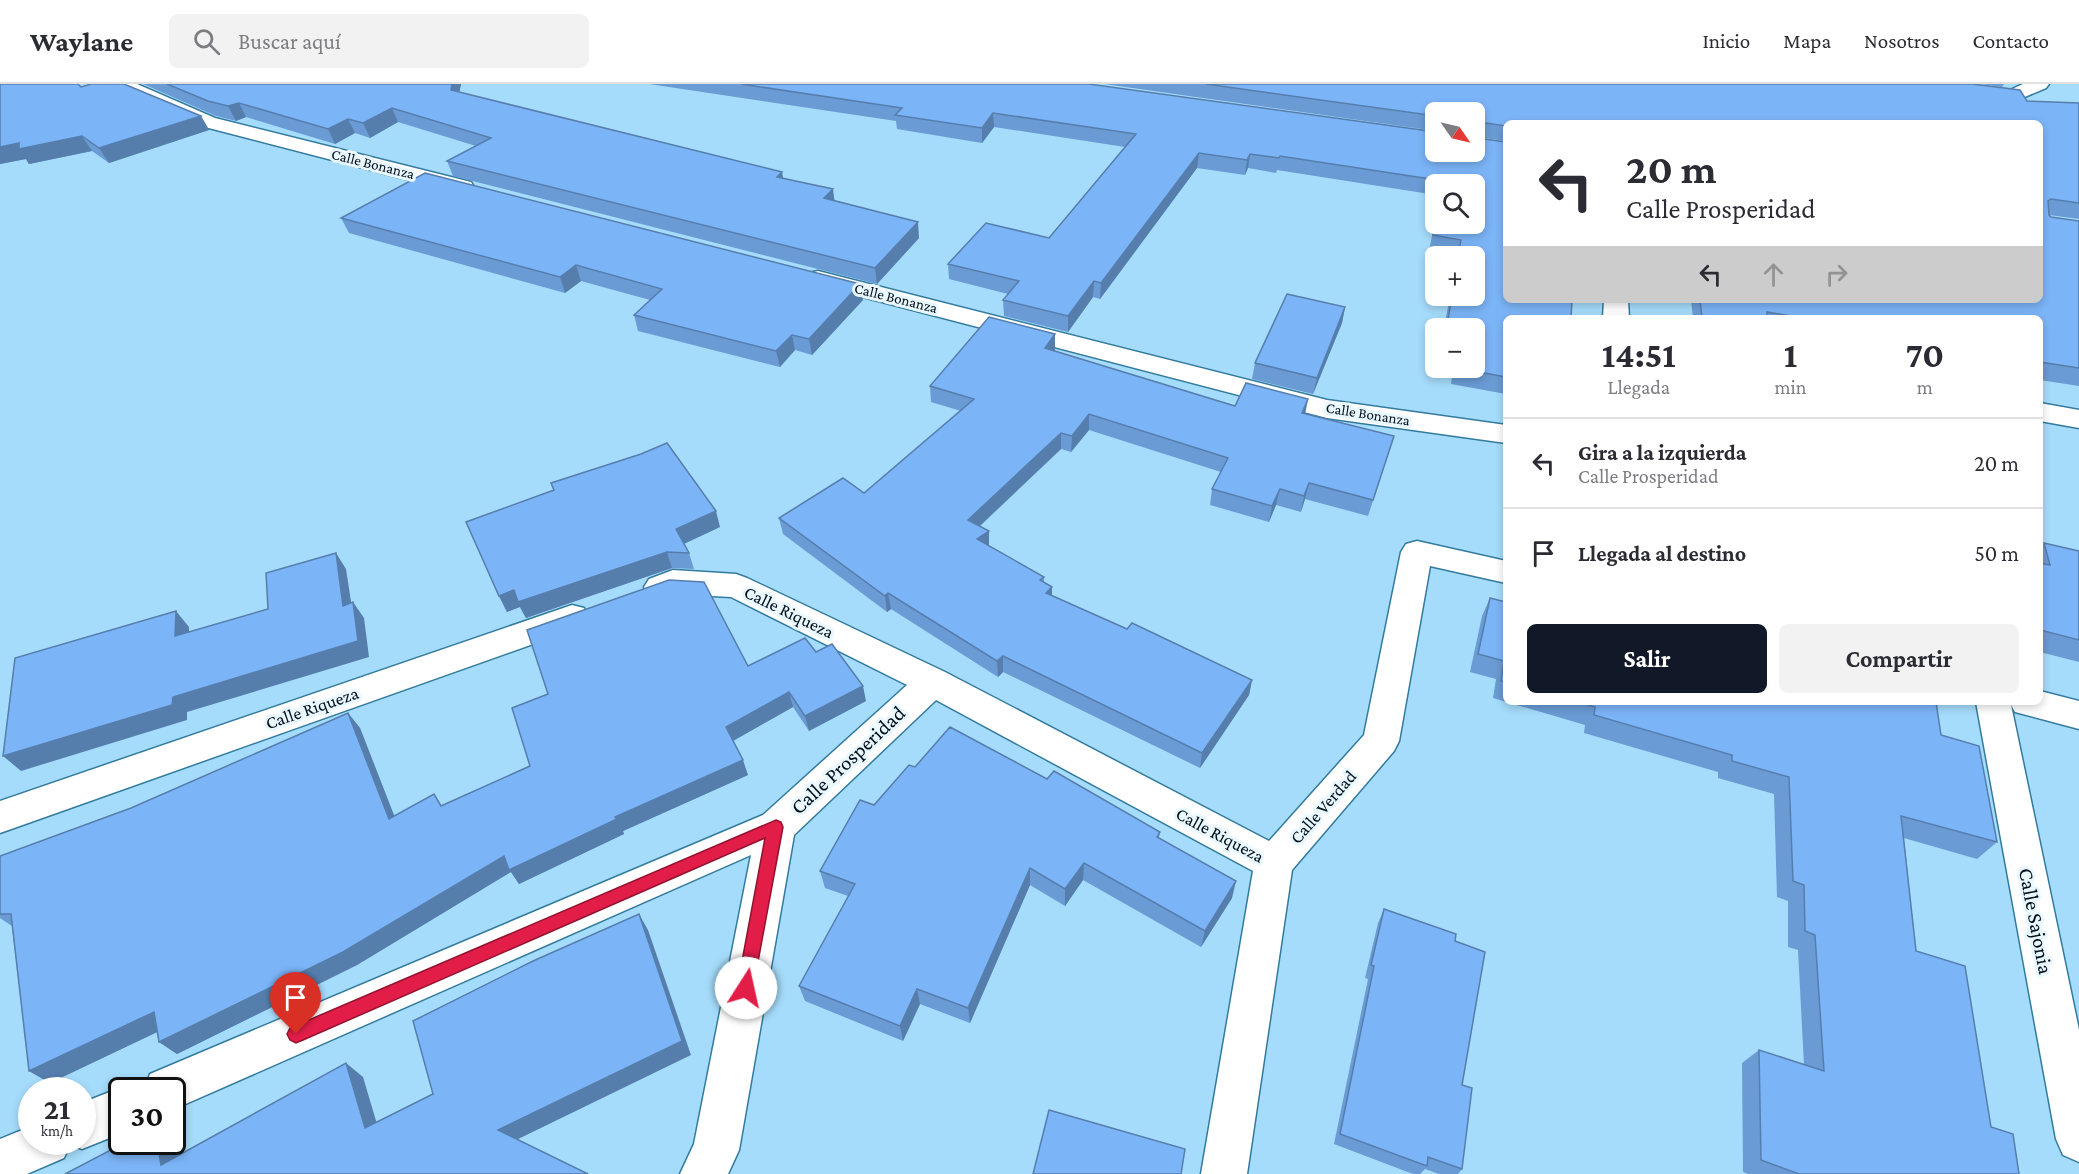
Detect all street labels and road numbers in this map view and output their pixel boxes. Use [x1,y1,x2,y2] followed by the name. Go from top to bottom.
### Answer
[330,146,416,182] street label: Calle Bonanza
[853,280,939,316] street label: Calle Bonanza
[1325,399,1411,429] street label: Calle Bonanza
[741,582,837,642] street label: Calle Riqueza
[263,683,361,733] street label: Calle Riqueza
[786,701,910,819] street label: Calle Prosperidad
[1286,766,1361,848] street label: Calle Verdad
[1173,803,1267,867] street label: Calle Riqueza
[2014,866,2058,976] street label: Calle Sajonia

